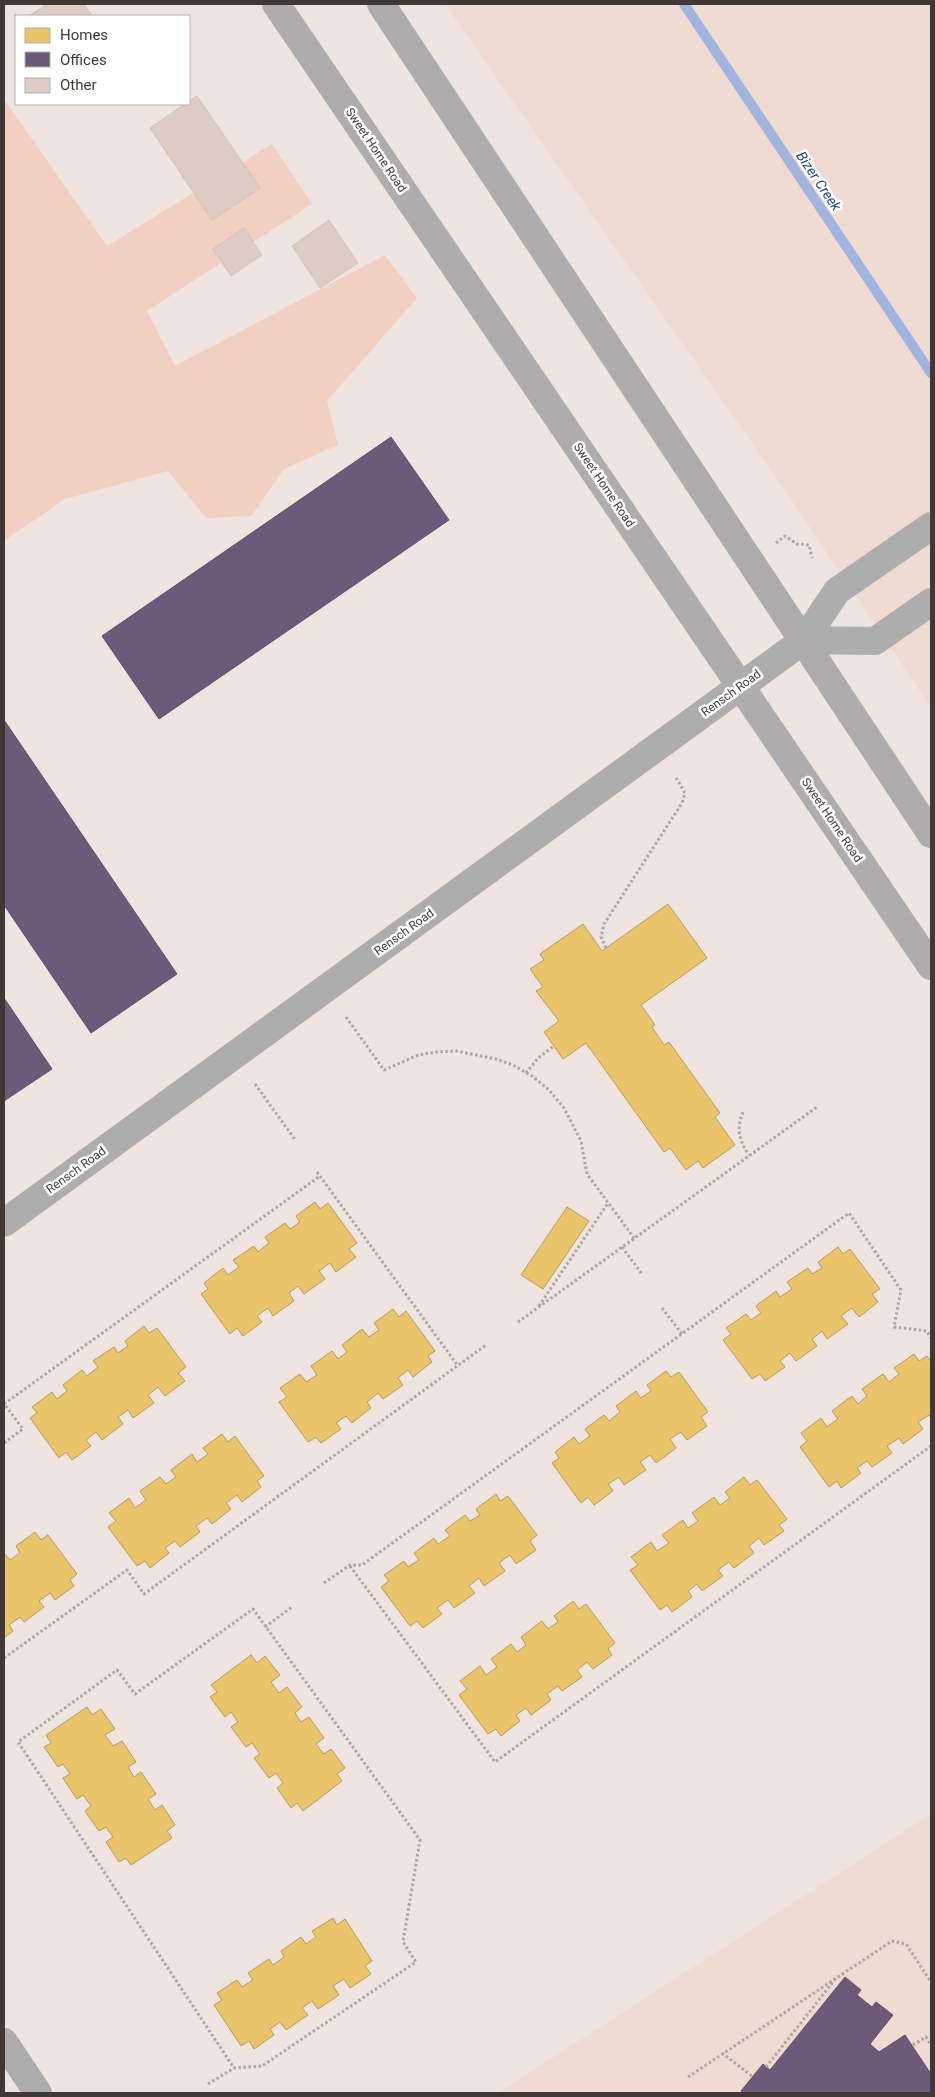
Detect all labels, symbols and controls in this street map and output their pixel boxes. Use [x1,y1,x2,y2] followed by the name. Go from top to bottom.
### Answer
[15,15,190,105] legend
[60,26,108,44] text: Homes
[60,51,107,69] text: Offices
[60,76,97,94] text: Other
[343,105,409,195] street label: Sweet Home Road
[793,148,845,215] water label: Bizer Creek
[571,440,637,530] street label: Sweet Home Road
[699,667,763,719] street label: Rensch Road
[799,775,865,865] street label: Sweet Home Road
[372,906,436,958] street label: Rensch Road
[44,1144,108,1196] street label: Rensch Road

